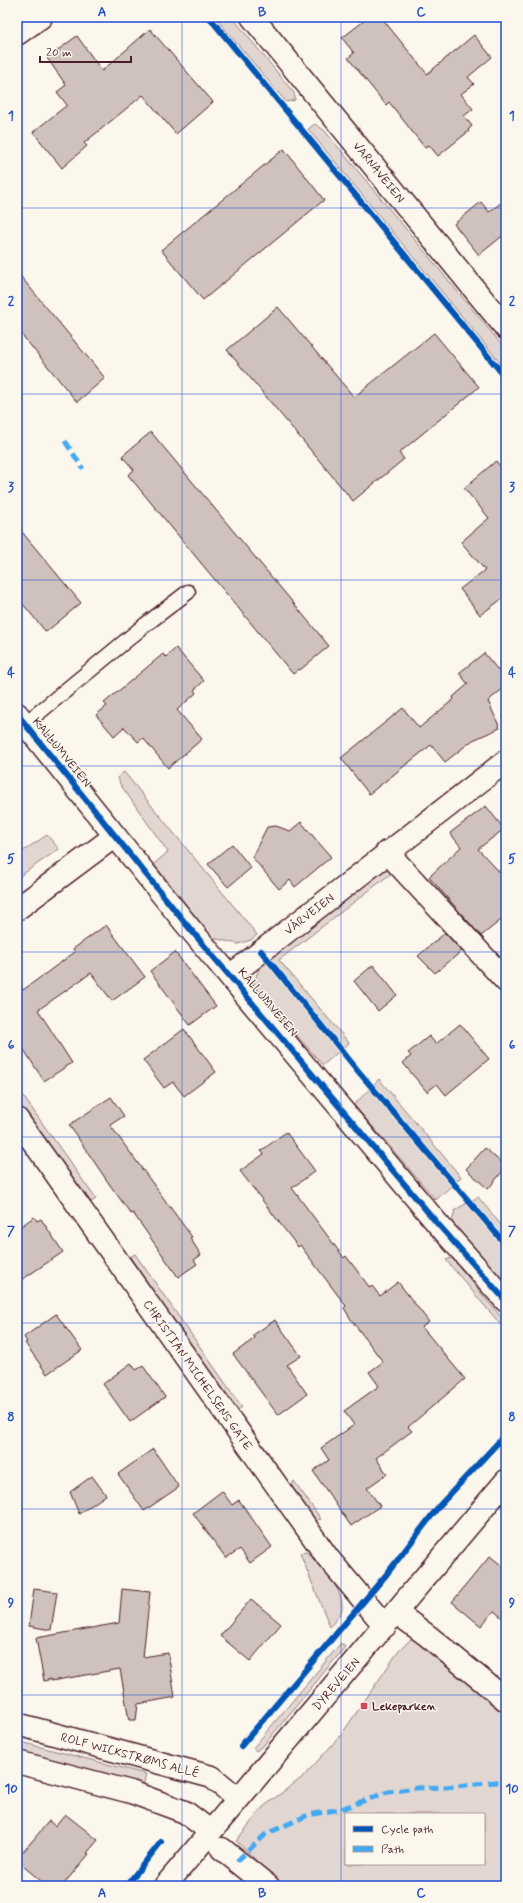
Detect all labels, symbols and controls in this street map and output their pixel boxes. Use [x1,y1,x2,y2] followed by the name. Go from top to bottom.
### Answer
[98,4,106,21] text: A
[258,4,267,21] text: B
[416,4,426,21] text: C
[40,38,131,64] scale bar
[46,45,72,61] text: 20 m
[8,108,14,125] text: 1
[509,108,515,125] text: 1
[349,139,408,207] street label: VARNAVEIEN
[8,293,15,310] text: 2
[509,293,516,310] text: 2
[8,479,14,496] text: 3
[509,479,515,496] text: 3
[7,665,15,682] text: 4
[508,665,516,682] text: 4
[28,714,94,791] street label: KALLUMVEIEN
[7,851,15,868] text: 5
[508,851,516,868] text: 5
[281,890,338,939] street label: VÅRVEIEN
[234,965,301,1040] street label: KALLUMVEIEN
[8,1037,15,1054] text: 6
[509,1037,516,1054] text: 6
[7,1223,15,1240] text: 7
[508,1223,516,1240] text: 7
[139,1297,256,1454] street label: CHRISTIAN MICHELSENS GATE
[7,1409,15,1426] text: 8
[508,1409,516,1426] text: 8
[8,1595,15,1612] text: 9
[509,1595,516,1612] text: 9
[309,1655,364,1714] street label: DYREVEIEN
[372,1699,437,1715] place label: Lekeparken
[359,1701,369,1711] marker: Lekeparken
[59,1730,201,1782] street label: ROLF WICKSTRØMS ALLÉ
[4,1781,18,1798] text: 10
[505,1781,519,1798] text: 10
[345,1813,485,1865] legend
[381,1822,433,1838] text: Cycle path
[381,1842,404,1858] text: Path
[98,1885,106,1902] text: A
[258,1885,267,1902] text: B
[416,1885,426,1902] text: C

